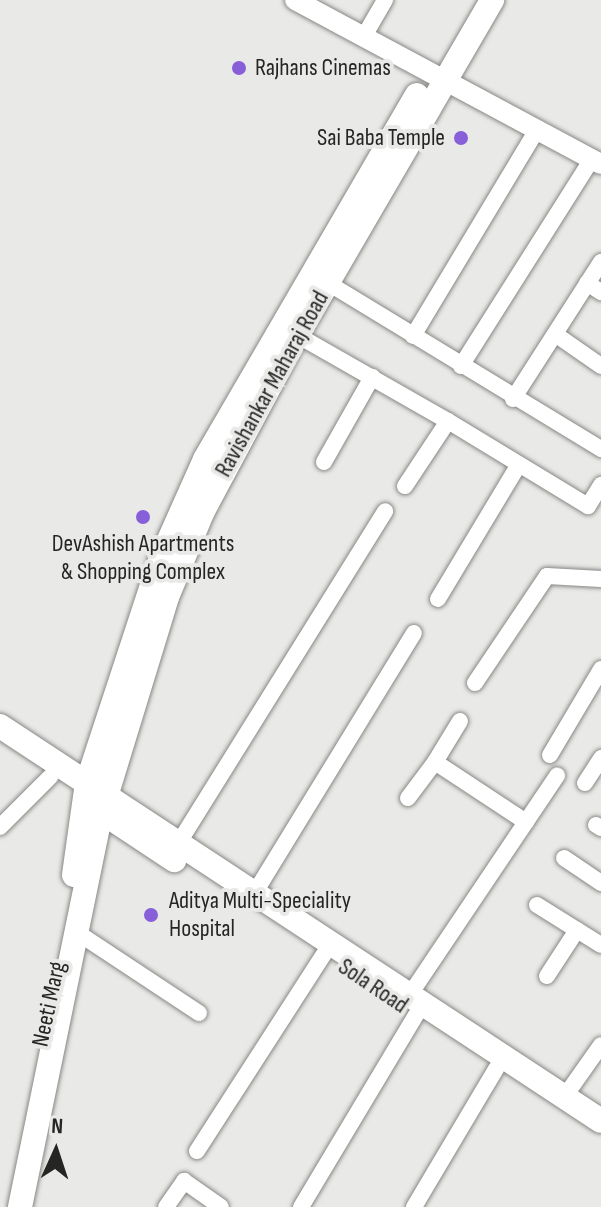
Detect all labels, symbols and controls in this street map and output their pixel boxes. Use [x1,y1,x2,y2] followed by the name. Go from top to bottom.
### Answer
[255,54,391,82] place label: Rajhans Cinemas
[230,59,248,77] marker: Rajhans Cinemas
[317,124,445,152] place label: Sai Baba Temple
[452,129,470,147] marker: Sai Baba Temple
[209,286,335,482] street label: Ravishankar Maharaj Road
[134,508,152,526] marker: DevAshish Apartments & Shopping Complex
[52,530,234,586] place label: DevAshish Apartments & Shopping Complex
[169,887,351,943] place label: Aditya Multi-Speciality Hospital
[140,904,162,926] marker: Aditya Multi-Speciality Hospital
[333,952,413,1020] street label: Sola Road
[26,959,72,1049] street label: Neeti Marg
[16,1111,96,1191] north arrow
[51,1113,64,1140] text: N

